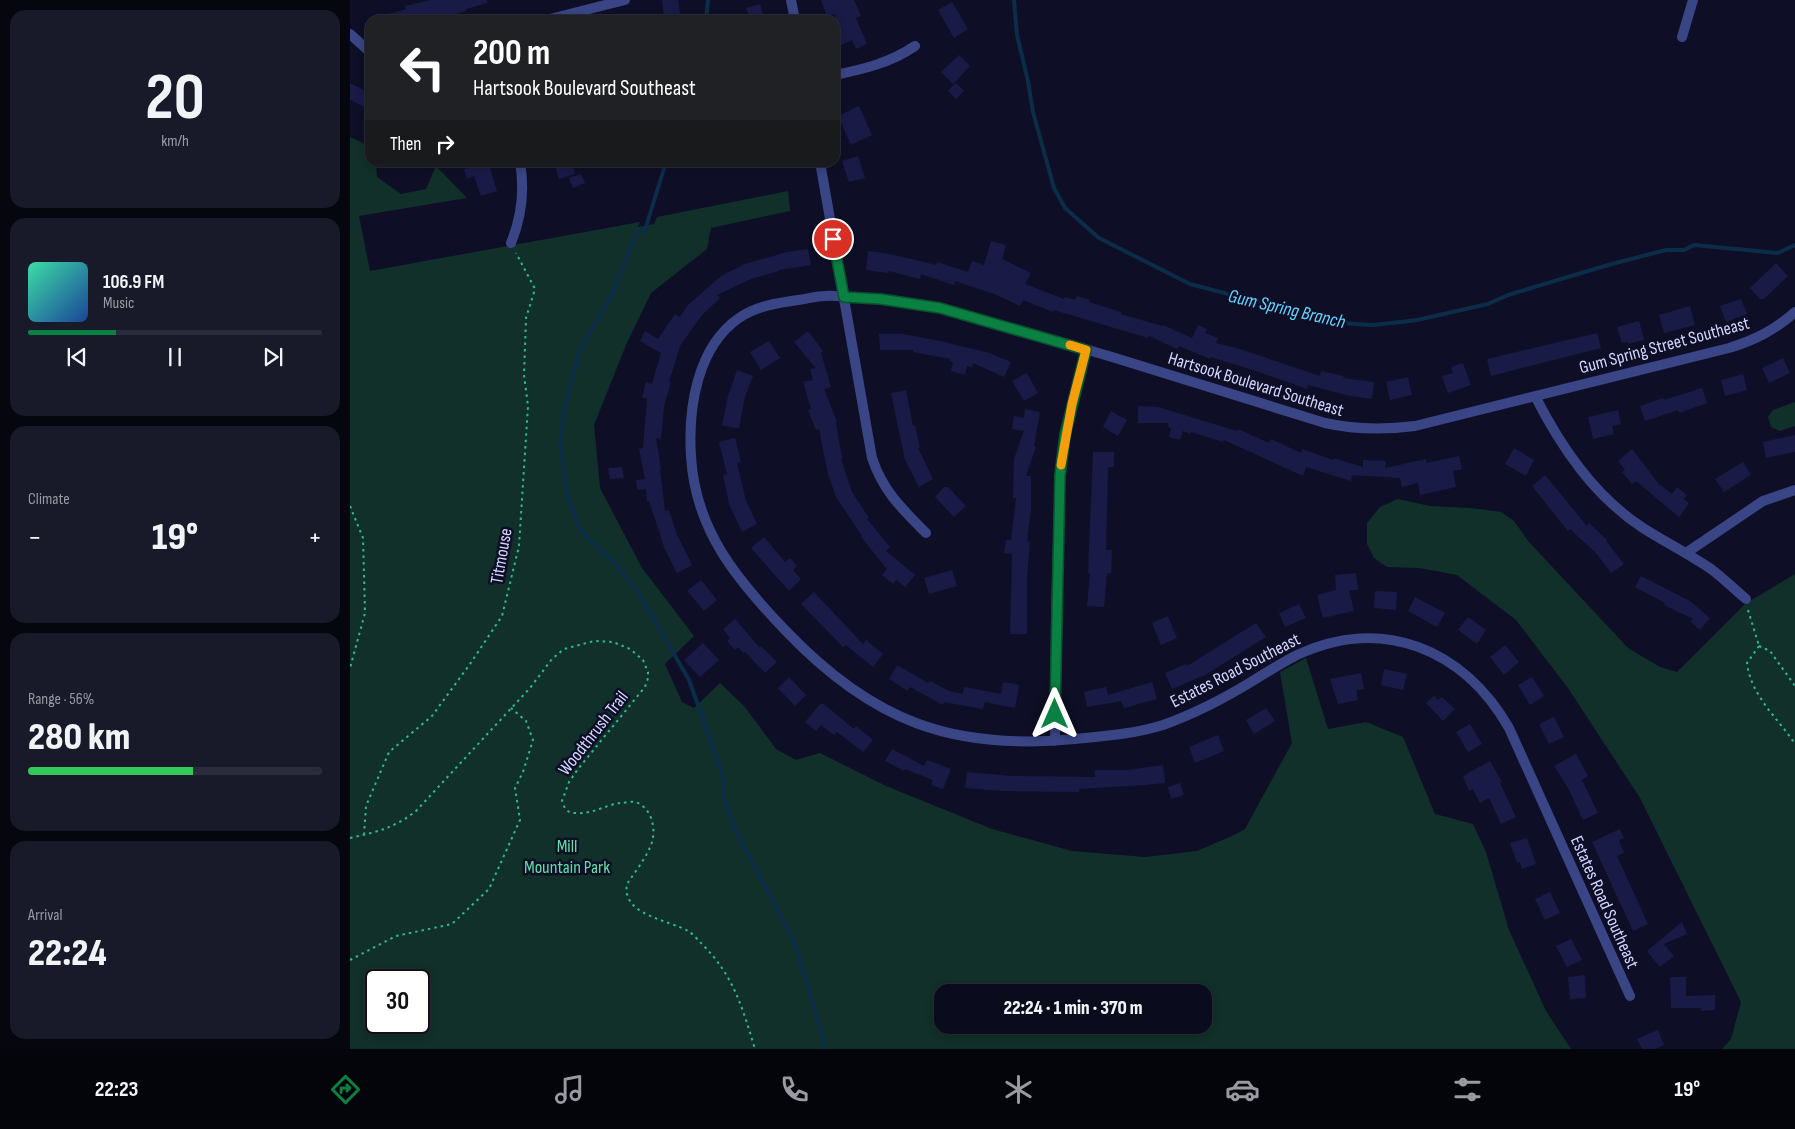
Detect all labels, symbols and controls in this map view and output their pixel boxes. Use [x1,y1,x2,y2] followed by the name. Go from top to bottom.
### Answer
[473,32,550,75] text: 200 m
[390,35,455,100] icon: left
[145,60,205,138] text: 20
[473,75,696,102] text: Hartsook Boulevard Southeast
[431,130,459,158] icon: right
[161,132,189,151] text: km/h
[390,133,421,156] text: Then
[812,218,854,260] pin
[819,225,847,253] icon: arrive
[103,271,164,294] text: 106.9 FM
[1226,285,1348,334] water label: Gum Spring Branch
[103,294,134,313] text: Music
[1577,313,1752,378] street label: Gum Spring Street Southeast
[63,343,91,371] icon: previous
[161,343,189,371] icon: pause
[259,343,287,371] icon: next
[1166,348,1347,421] street label: Hartsook Boulevard Southeast
[28,490,70,509] text: Climate
[152,515,198,560] text: 19°
[28,521,42,554] text: −
[308,521,322,554] text: +
[486,526,517,586] street label: Titmouse
[1167,628,1304,712] street label: Estates Road Southeast
[554,687,633,780] street label: Woodthrush Trail
[1028,687,1080,739] position arrow
[28,690,94,709] text: Range · 56%
[28,715,130,760] text: 280 km
[1566,833,1643,972] street label: Estates Road Southeast
[524,836,610,878] park label: Mill Mountain Park
[28,906,62,925] text: Arrival
[28,931,107,976] text: 22:24
[365,969,430,1034] speed limit sign: 30
[1003,997,1143,1020] text: 22:24 · 1 min · 370 m
[328,1072,363,1107] icon: directions
[552,1072,587,1107] icon: music
[777,1072,812,1107] icon: phone
[1001,1072,1036,1107] icon: climate
[1225,1072,1260,1107] icon: car
[1450,1072,1485,1107] icon: filters
[95,1076,138,1103] text: 22:23
[1674,1076,1700,1103] text: 19°

